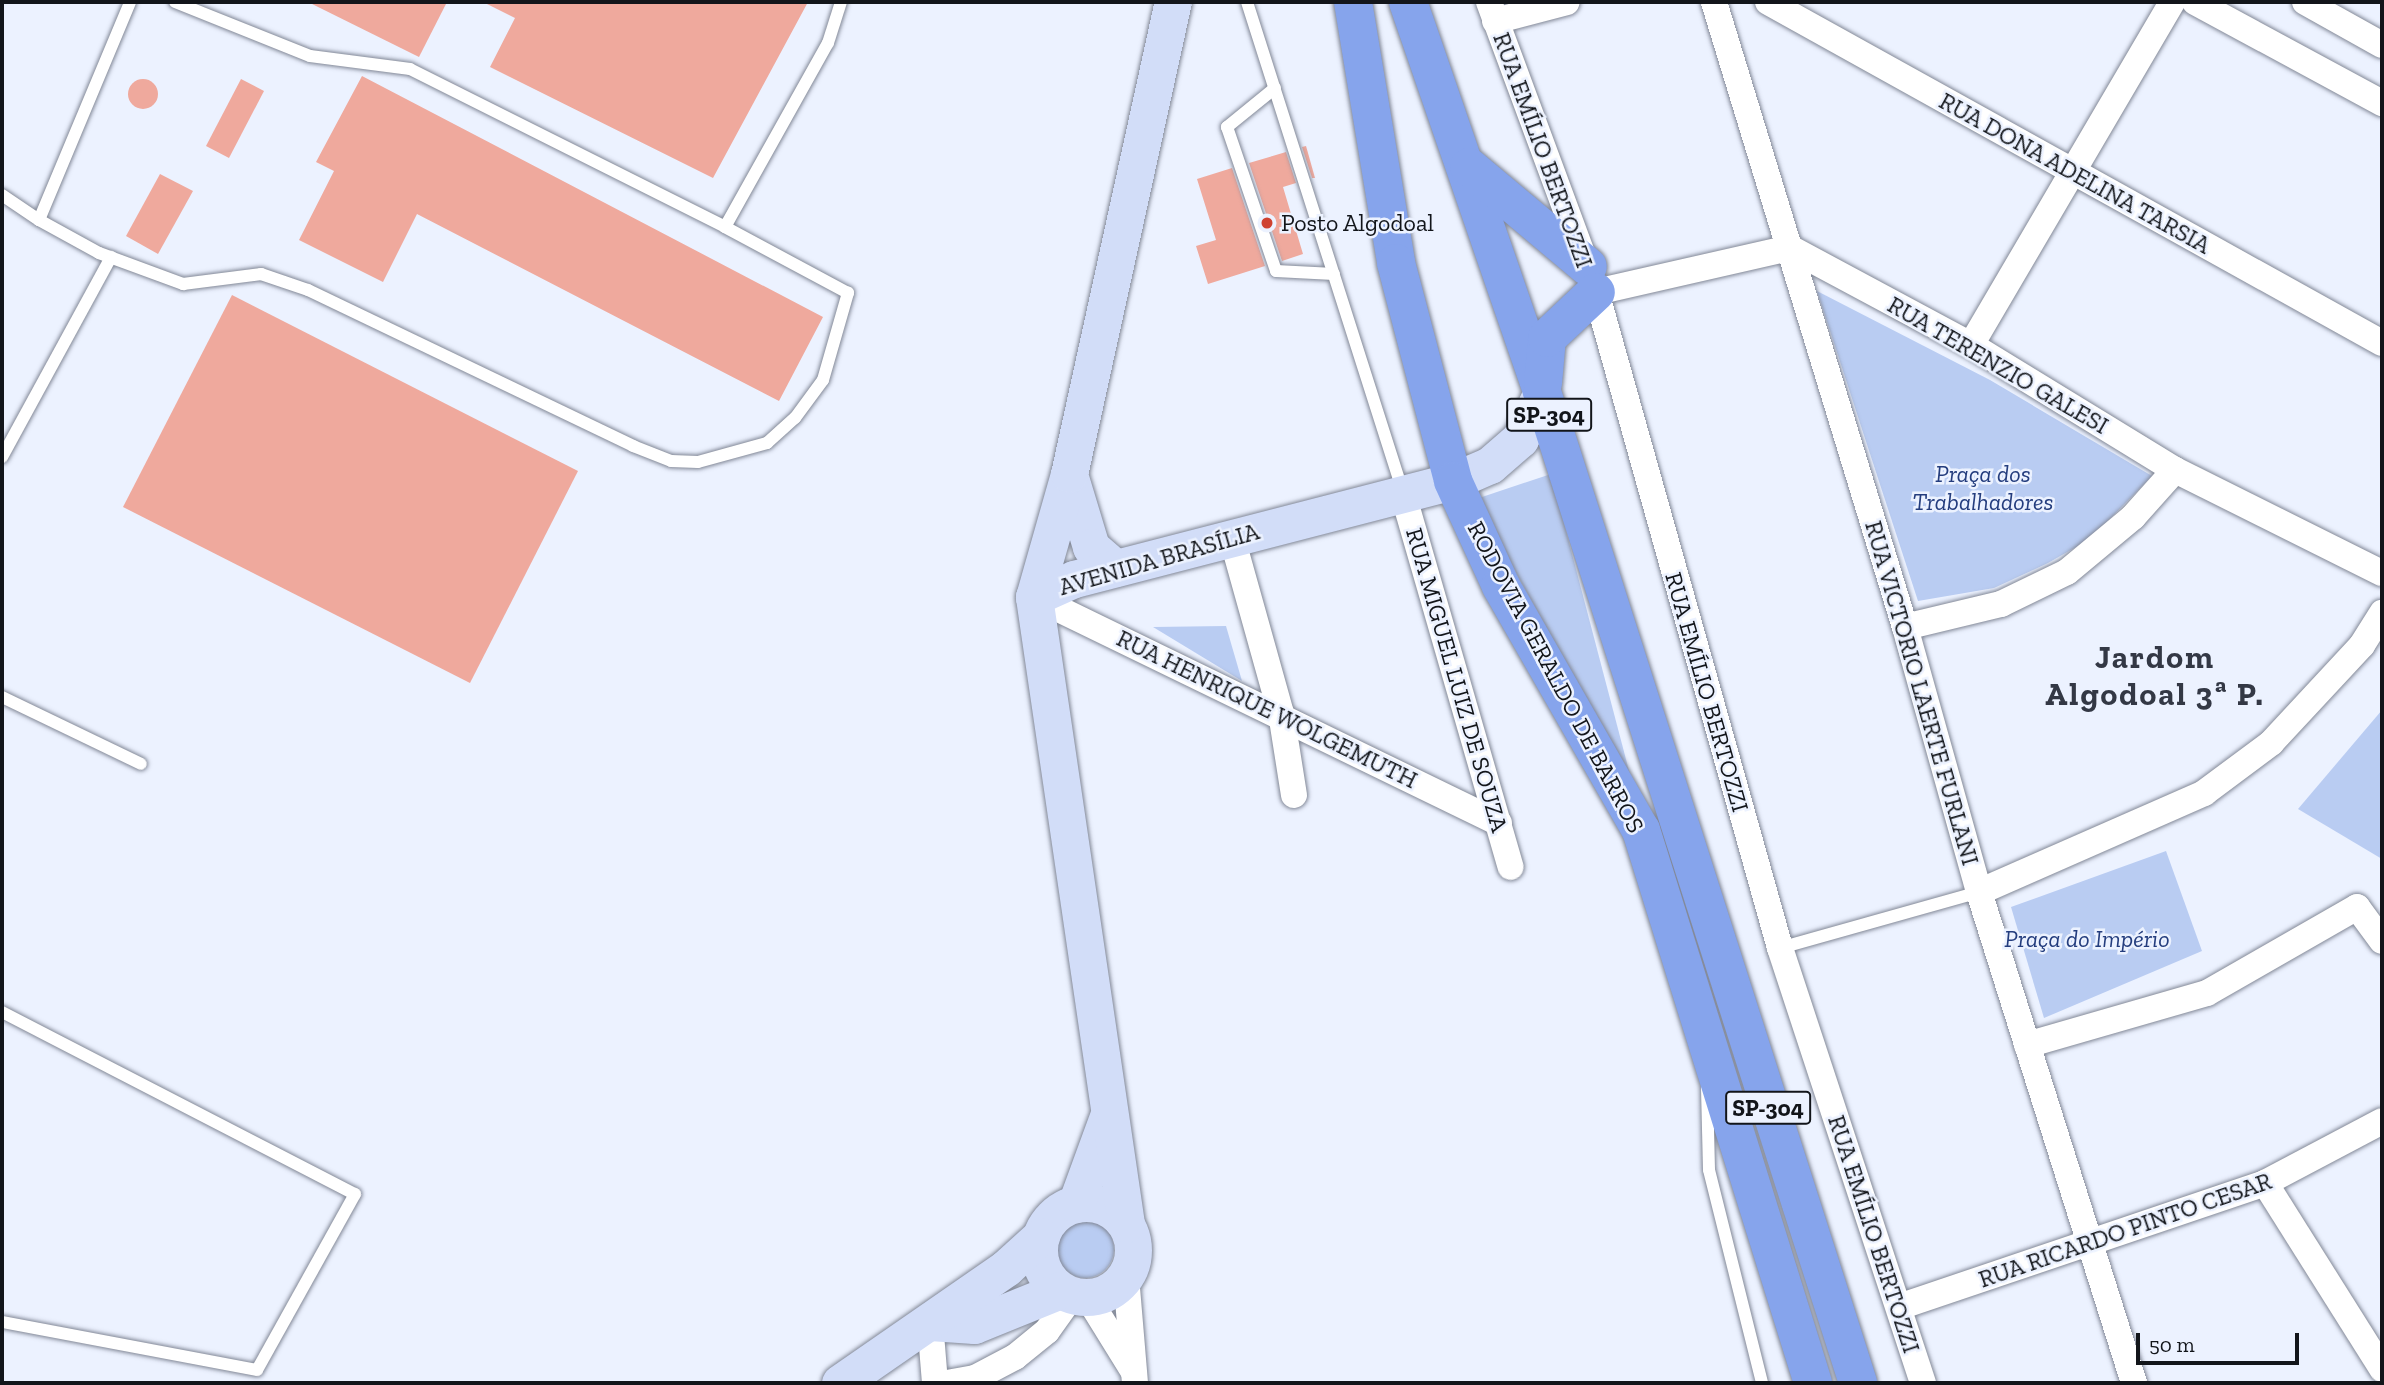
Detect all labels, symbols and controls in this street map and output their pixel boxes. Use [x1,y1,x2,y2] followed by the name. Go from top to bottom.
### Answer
[1487,28,1599,272] street label: RUA EMÍLIO BERTOZZI
[1933,85,2217,261] street label: RUA DONA ADELINA TARSIA
[1281,209,1435,237] place label: Posto Algodoal
[1259,215,1275,231] marker: Posto Algodoal
[1882,290,2114,440] street label: RUA TERENZIO GALESI
[1505,396,1593,434] road number: SP-304
[1913,460,2053,516] park label: Praça dos Trabalhadores
[1055,516,1263,602] street label: AVENIDA BRASÍLIA
[1461,516,1651,838] street label: RODOVIA GERALDO DE BARROS
[1859,517,1985,869] street label: RUA VICTORIO LAERTE FURLANI
[1400,524,1514,836] street label: RUA MIGUEL LUIZ DE SOUZA
[1659,568,1755,816] street label: RUA EMÍLIO BERTOZZI
[1111,623,1423,795] street label: RUA HENRIQUE WOLGEMUTH
[2059,639,2251,714] district label: Jardom Algodoal 3ª P.
[2004,925,2170,953] park label: Praça do Império
[1724,1088,1812,1128] road number: SP-304
[1822,1111,1926,1357] street label: RUA EMÍLIO BERTOZZI
[1974,1166,2276,1294] street label: RUA RICARDO PINTO CESAR
[2139,1318,2302,1362] scale bar
[2149,1332,2195,1357] text: 50 m

